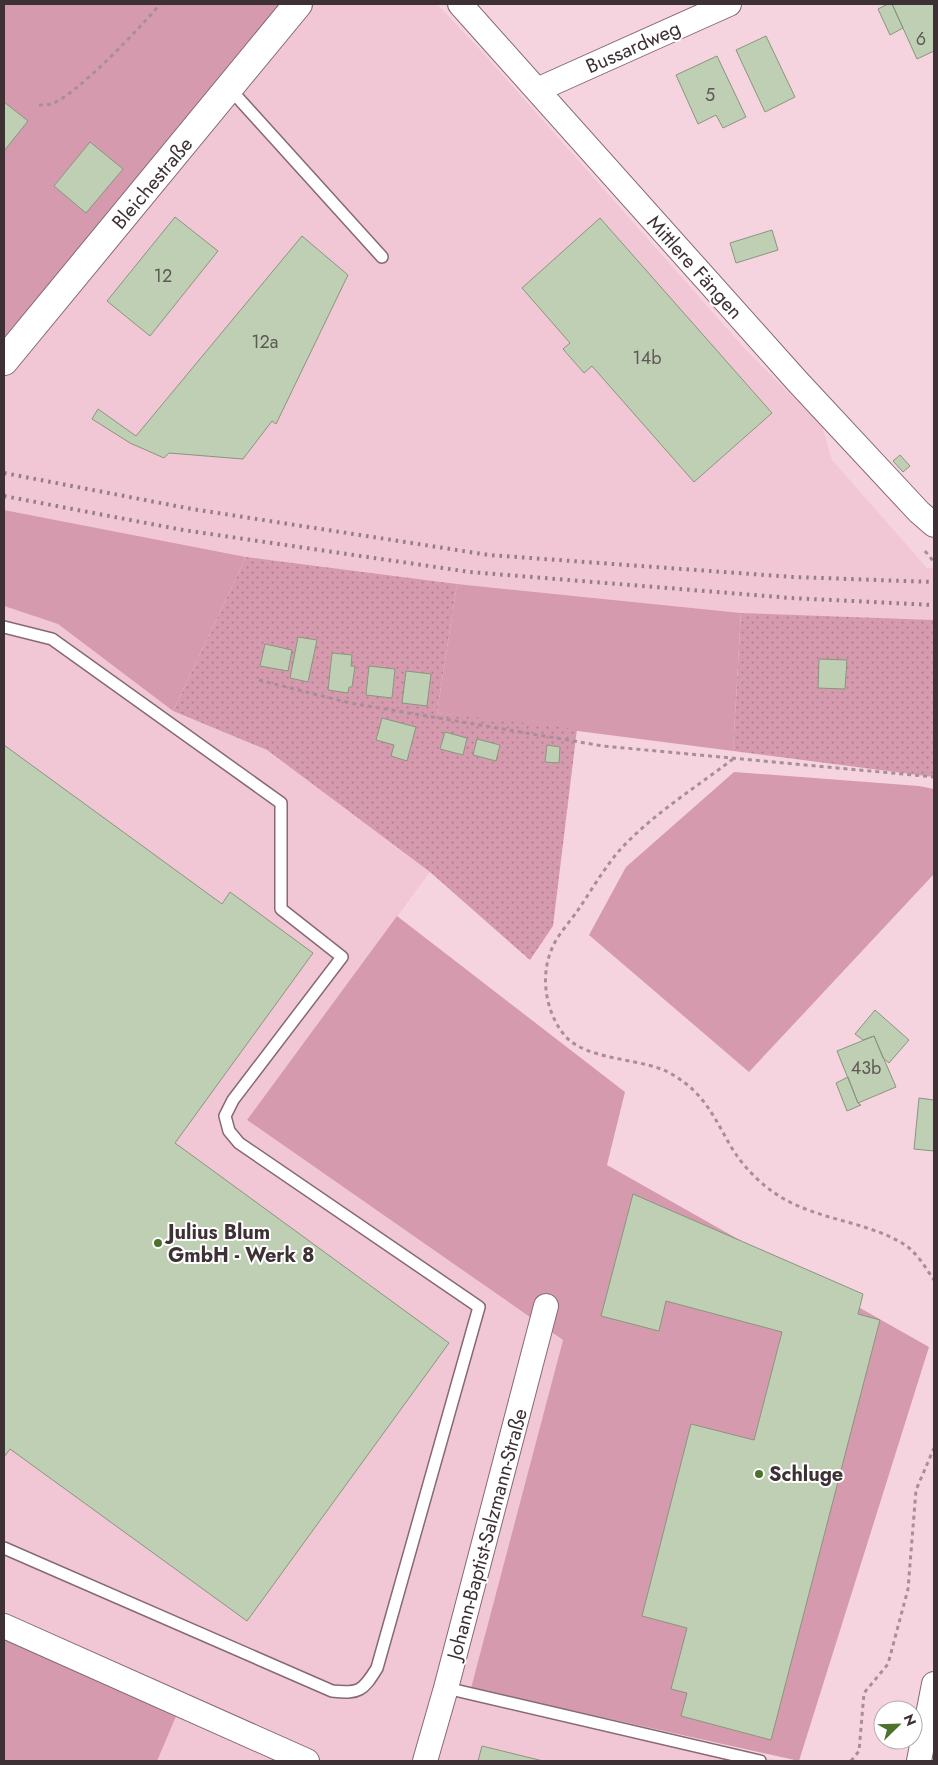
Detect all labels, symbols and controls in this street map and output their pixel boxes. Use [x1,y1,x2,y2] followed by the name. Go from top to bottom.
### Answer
[581,14,685,81] street label: Bussardweg
[916,26,926,52] house number: 6
[705,82,715,108] house number: 5
[105,131,200,236] street label: Bleichestraße
[640,209,749,326] street label: Mittlere Fängen
[154,263,172,289] house number: 12
[252,329,279,355] house number: 12a
[633,345,661,371] house number: 14b
[851,1055,881,1081] house number: 43b
[164,1218,315,1270] place label: Julius Blum GmbH - Werk 8
[152,1237,164,1249] marker: Julius Blum GmbH - Werk 8
[439,1405,535,1666] street label: Johann-Baptist-Salzmann-Straße
[769,1460,843,1489] place label: Schluge
[753,1468,765,1480] marker: Schluge
[873,1700,923,1750] north arrow
[899,1711,921,1729] text: N

